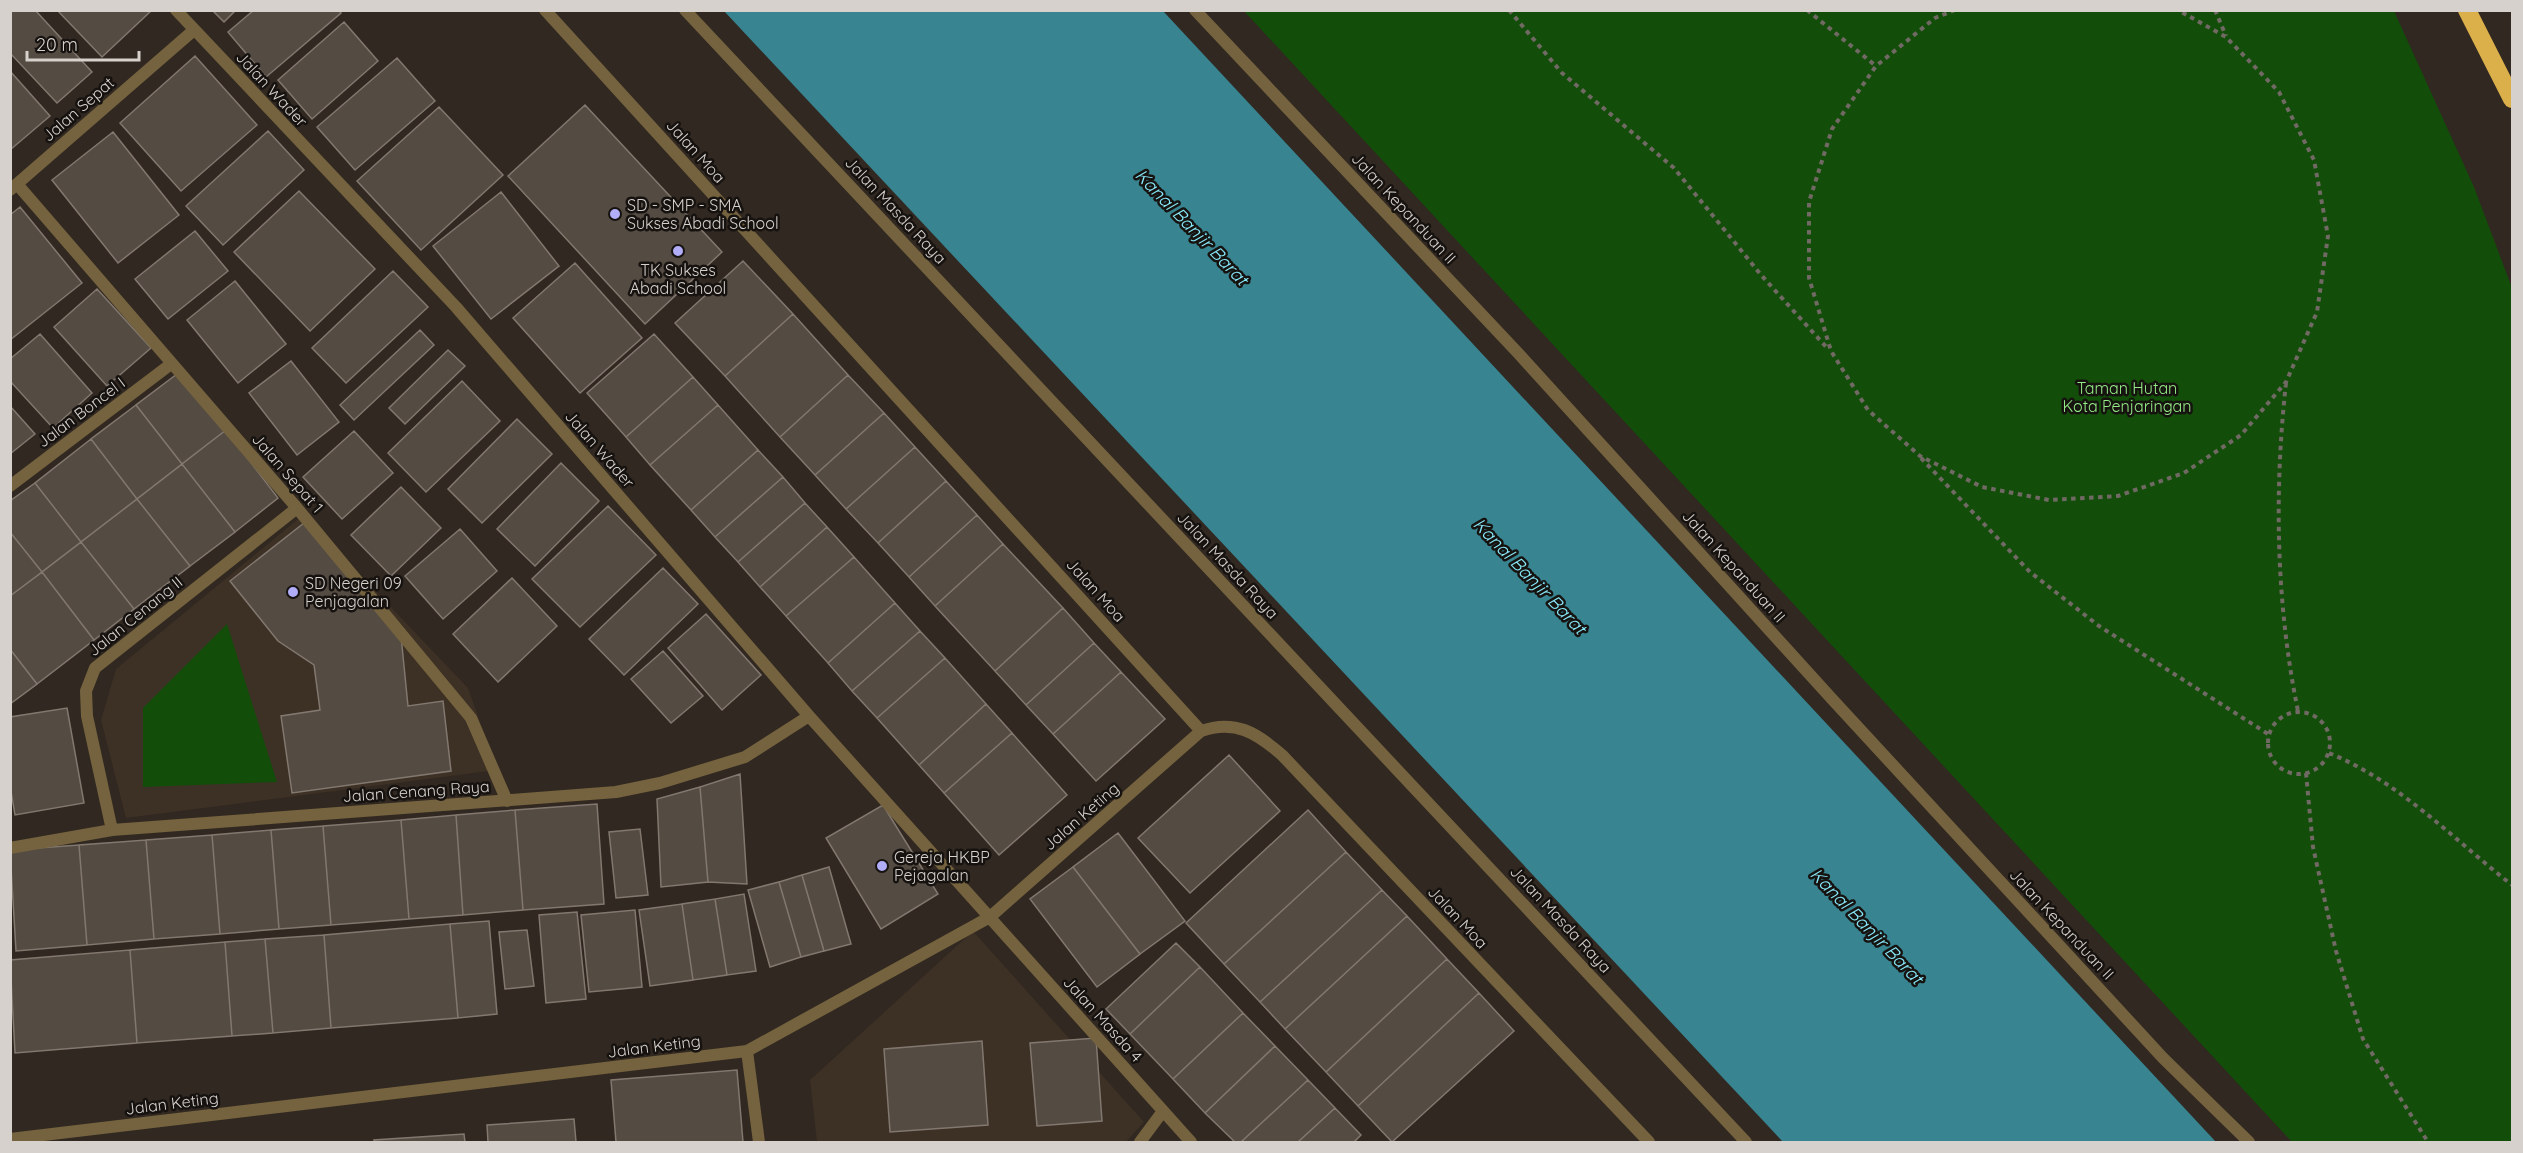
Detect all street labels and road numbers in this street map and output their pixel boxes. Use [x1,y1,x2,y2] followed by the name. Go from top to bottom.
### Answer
[232,47,312,131] street label: Jalan Wader
[38,72,118,146] street label: Jalan Sepat
[662,115,730,187] street label: Jalan Moa
[1347,148,1461,268] street label: Jalan Kepanduan II
[841,152,951,268] street label: Jalan Masda Raya
[33,373,129,451] street label: Jalan Boncel I
[561,406,639,492] street label: Jalan Wader
[248,429,328,517] street label: Jalan Sepat 1
[1678,506,1790,626] street label: Jalan Kepanduan II
[1173,507,1283,623] street label: Jalan Masda Raya
[1062,554,1130,626] street label: Jalan Moa
[84,572,186,660] street label: Jalan Cenang II
[342,776,490,806] street label: Jalan Cenang Raya
[1039,778,1123,854] street label: Jalan Keting
[1506,861,1616,977] street label: Jalan Masda Raya
[2005,864,2119,984] street label: Jalan Kepanduan II
[1424,881,1492,953] street label: Jalan Moa
[1059,972,1147,1066] street label: Jalan Masda 4
[606,1030,702,1062] street label: Jalan Keting
[124,1087,220,1119] street label: Jalan Keting

